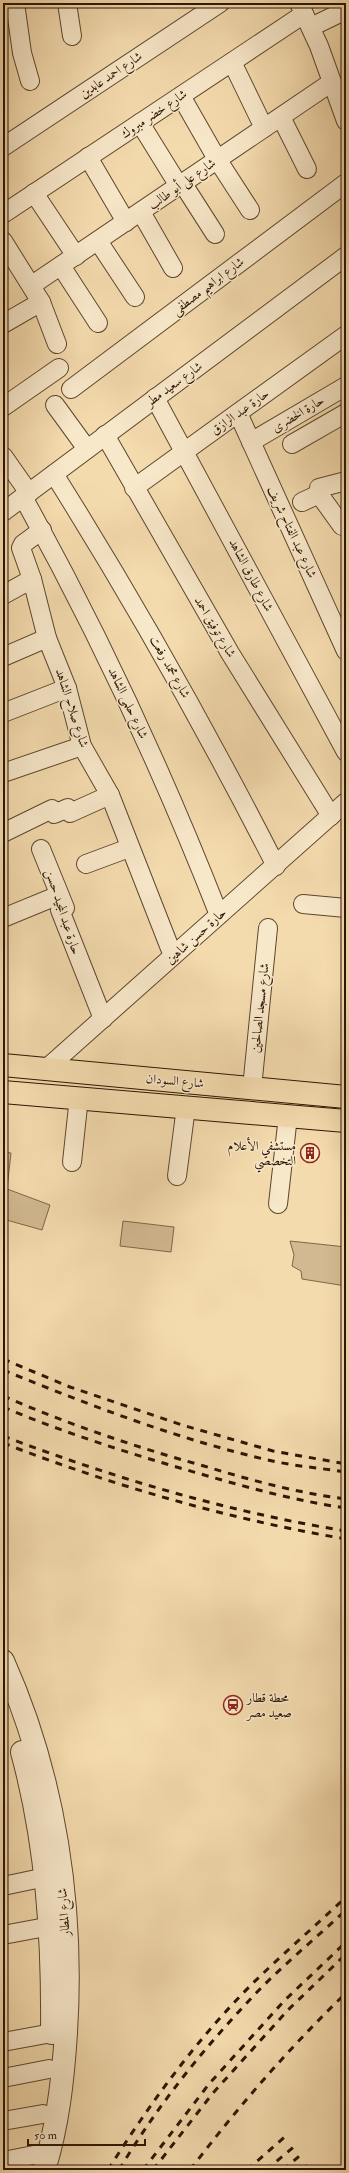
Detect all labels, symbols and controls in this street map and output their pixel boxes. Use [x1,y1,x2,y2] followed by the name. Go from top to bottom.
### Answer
[77,48,147,104] street label: شارع احمد عابدين
[118,86,192,144] street label: شارع خضر مبروك
[145,154,220,216] street label: شارع على أبو طالب
[169,254,250,322] street label: شارع ابراهيم مصطفى
[141,358,207,414] street label: شارع سعيد مطر
[208,385,272,439] street label: حارة عبد الرازق
[269,392,327,436] street label: حارة الخضرى
[261,483,320,582] street label: شارع عبد الفتاح شريف
[223,536,277,615] street label: شارع طارق الشاهد
[188,594,239,662] street label: شارع توفيق احمد
[144,633,194,702] street label: شارع محمد رفعت
[102,665,152,743] street label: شارع حلمى الشاهد
[49,666,92,750] street label: شارع صلاح الشاهد
[41,867,84,957] street label: حارة عبد المجيد حسن
[162,904,230,968] street label: حارة حسن شاهين
[247,962,276,1054] street label: شارع مسجد الصالحين
[145,1070,205,1095] street label: شارع السودان
[227,1137,296,1173] place label: مستشفي الأعلام التخصصي
[299,1142,321,1164] building icon: مستشفي الأعلام التخصصي
[245,1690,292,1721] place label: محطة قطار صعيد مصر
[222,1694,244,1716] station icon: محطة قطار صعيد مصر
[54,1887,77,1939] street label: شارع المطار
[28,2121,145,2147] scale bar
[34,2128,58,2143] text: 50 m

